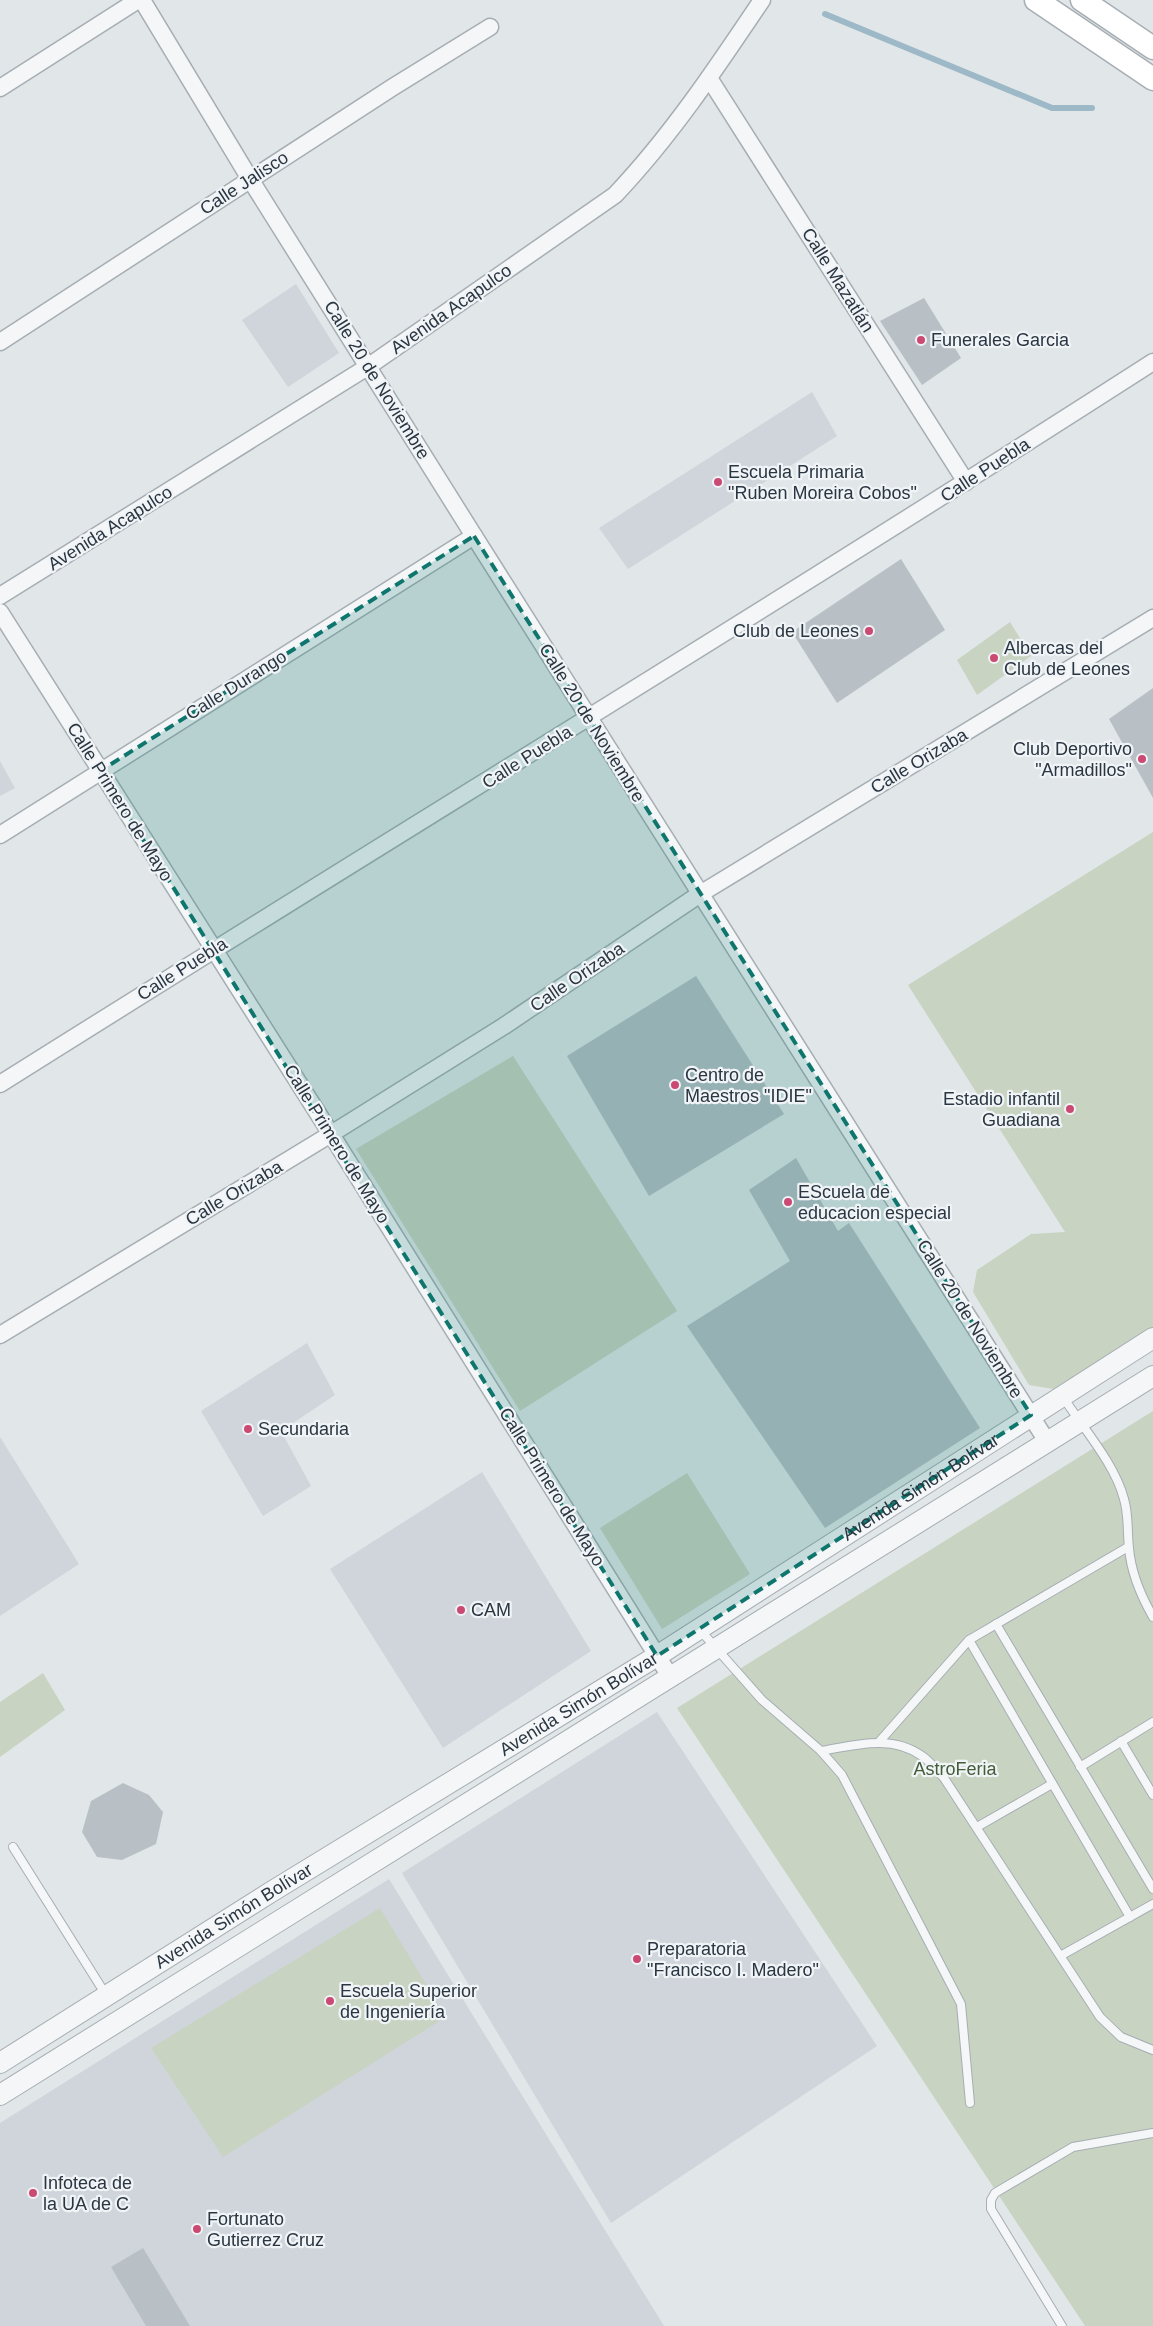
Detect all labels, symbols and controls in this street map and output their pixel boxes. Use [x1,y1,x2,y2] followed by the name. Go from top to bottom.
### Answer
[196,147,292,219] street label: Calle Jalisco
[798,224,878,336] street label: Calle Mazatlán
[387,260,515,358] street label: Avenida Acapulco
[320,297,434,463] street label: Calle 20 de Noviembre
[931,330,1070,350] place label: Funerales Garcia
[915,334,927,346] marker: Funerales Garcia
[937,433,1034,506] street label: Calle Puebla
[728,462,917,503] place label: Escuela Primaria "Ruben Moreira Cobos"
[712,476,724,488] marker: Escuela Primaria "Ruben Moreira Cobos"
[44,482,176,574] street label: Avenida Acapulco
[733,621,859,641] place label: Club de Leones
[863,625,875,637] marker: Club de Leones
[1004,638,1130,679] place label: Albercas del Club de Leones
[535,640,649,806] street label: Calle 20 de Noviembre
[182,646,290,724] street label: Calle Durango
[988,652,1000,664] marker: Albercas del Club de Leones
[63,719,177,885] street label: Calle Primero de Mayo
[478,721,576,793] street label: Calle Puebla
[867,724,972,798] street label: Calle Orizaba
[1013,739,1132,780] place label: Club Deportivo "Armadillos"
[1136,753,1148,765] marker: Club Deportivo "Armadillos"
[133,933,231,1005] street label: Calle Puebla
[526,938,629,1016] street label: Calle Orizaba
[280,1061,394,1227] street label: Calle Primero de Mayo
[685,1065,812,1106] place label: Centro de Maestros "IDIE"
[669,1079,681,1091] marker: Centro de Maestros "IDIE"
[943,1089,1061,1130] place label: Estadio infantil Guadiana
[1064,1103,1076,1115] marker: Estadio infantil Guadiana
[182,1156,287,1230] street label: Calle Orizaba
[798,1182,951,1223] place label: EScuela de educacion especial
[782,1196,794,1208] marker: EScuela de educacion especial
[913,1236,1027,1402] street label: Calle 20 de Noviembre
[495,1404,609,1570] street label: Calle Primero de Mayo
[258,1419,350,1439] place label: Secundaria
[242,1423,254,1435] marker: Secundaria
[839,1429,1003,1544] street label: Avenida Simón Bolívar
[471,1600,511,1620] place label: CAM
[455,1604,467,1616] marker: CAM
[496,1648,661,1760] street label: Avenida Simón Bolívar
[913,1759,997,1779] park label: AstroFeria
[151,1859,316,1973] street label: Avenida Simón Bolívar
[647,1939,819,1980] place label: Preparatoria "Francisco I. Madero"
[631,1953,643,1965] marker: Preparatoria "Francisco I. Madero"
[340,1981,477,2022] place label: Escuela Superior de Ingeniería
[324,1995,336,2007] marker: Escuela Superior de Ingeniería
[43,2173,132,2214] place label: Infoteca de la UA de C
[27,2187,39,2199] marker: Infoteca de la UA de C
[207,2209,324,2250] place label: Fortunato Gutierrez Cruz
[191,2223,203,2235] marker: Fortunato Gutierrez Cruz

